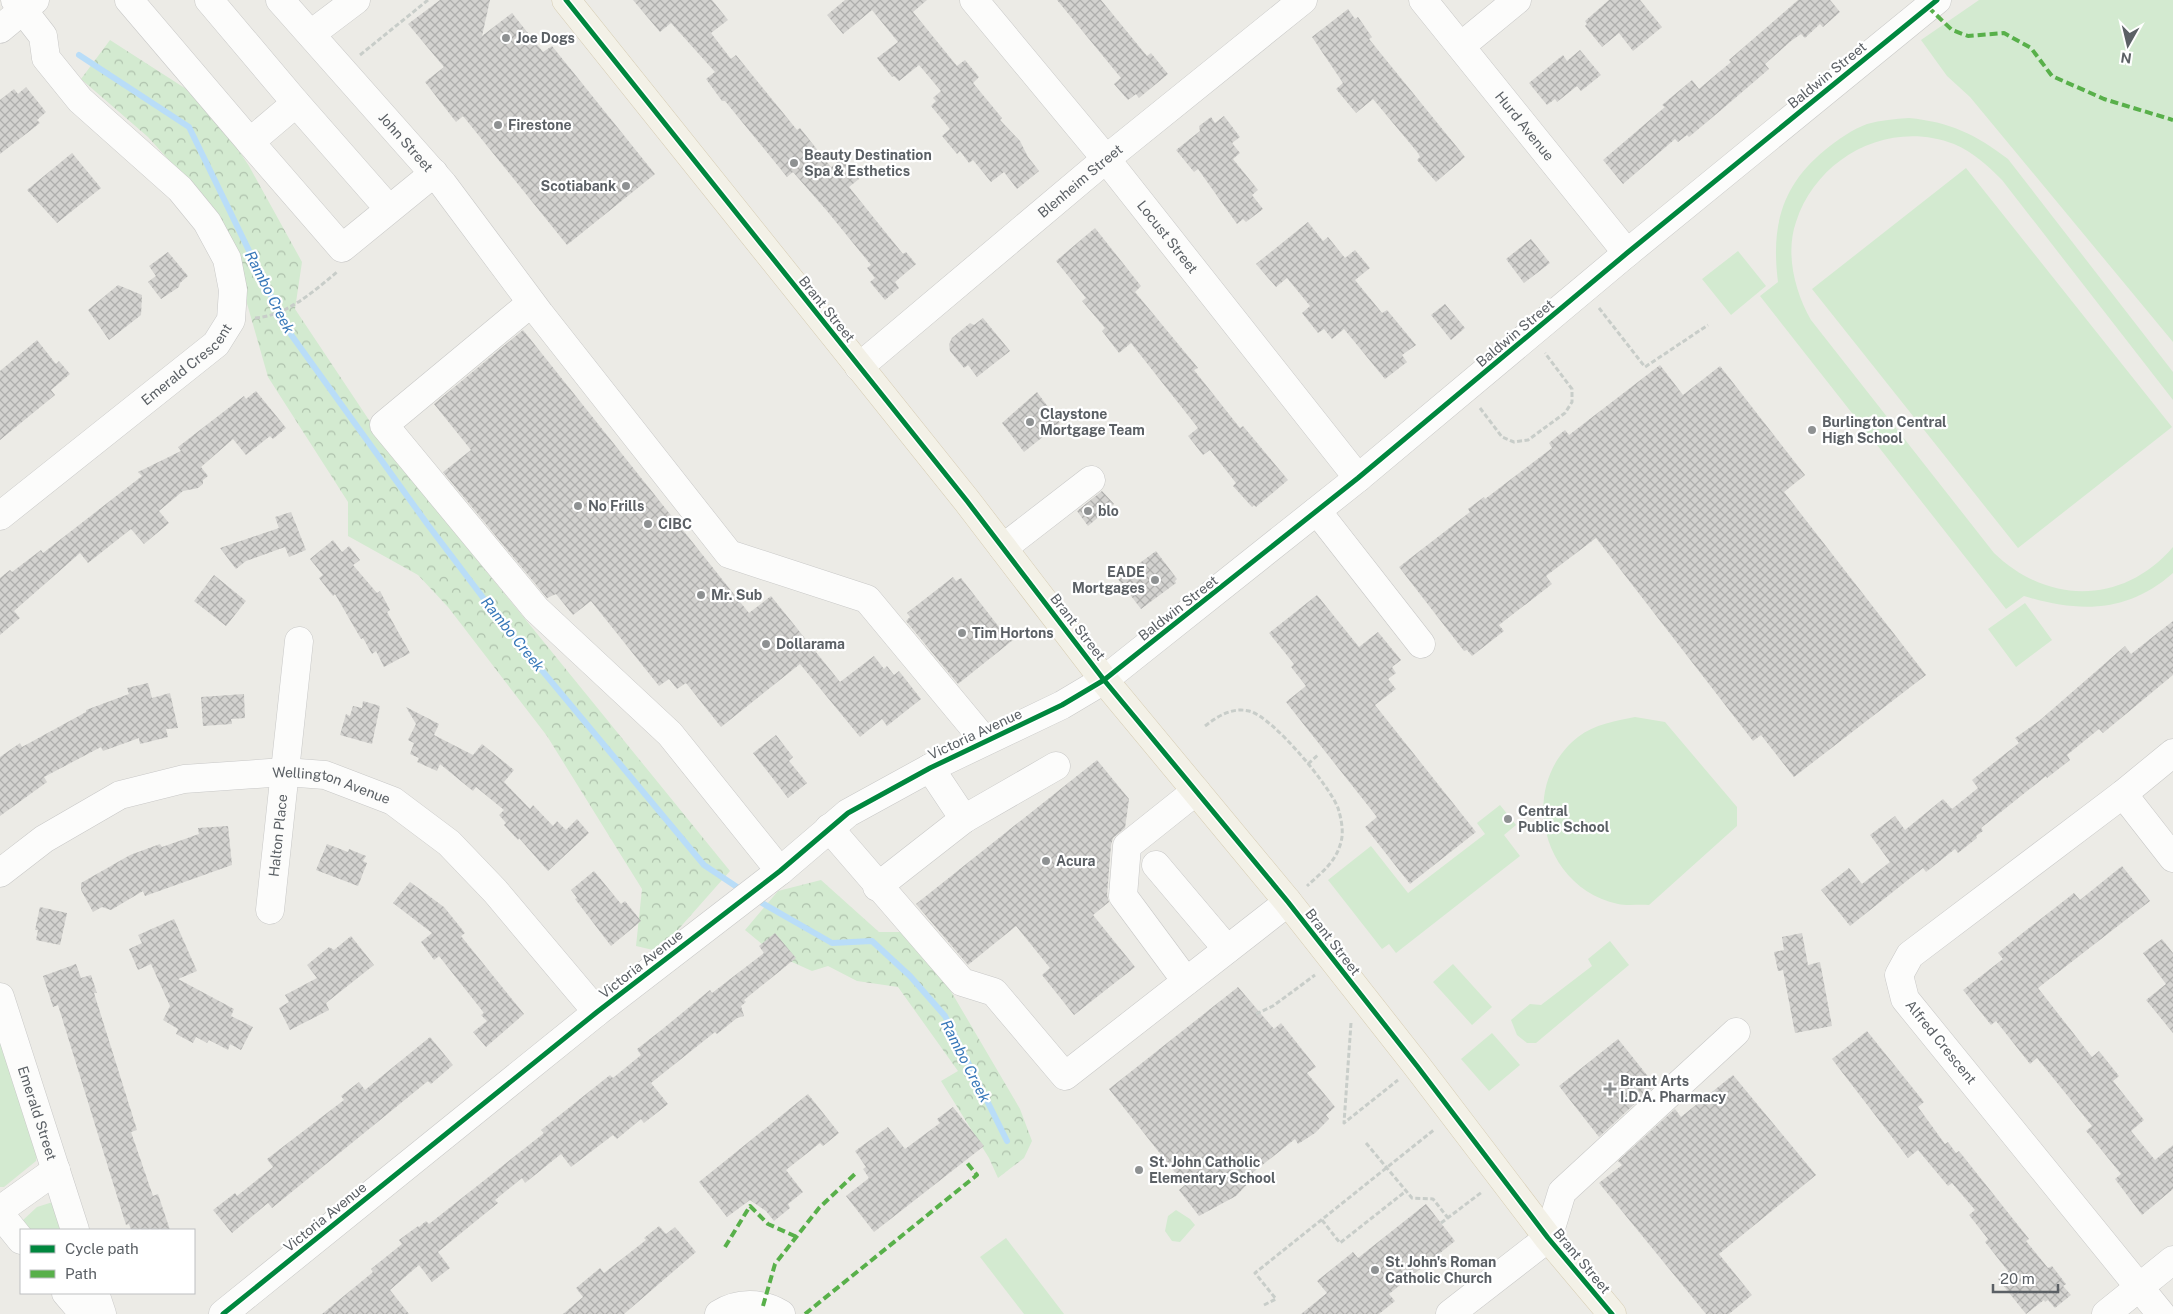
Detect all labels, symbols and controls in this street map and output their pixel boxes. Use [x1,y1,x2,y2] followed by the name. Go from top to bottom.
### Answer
[2103,20,2153,70] north arrow
[516,30,575,46] place label: Joe Dogs
[500,32,512,44] marker: Joe Dogs
[1785,39,1869,111] street label: Baldwin Street
[2120,49,2133,67] text: N
[1492,88,1557,164] street label: Hurd Avenue
[376,109,436,175] street label: John Street
[508,117,572,133] place label: Firestone
[492,119,504,131] marker: Firestone
[1035,141,1126,221] street label: Blenheim Street
[804,147,932,179] place label: Beauty Destination Spa & Esthetics
[788,157,800,169] marker: Beauty Destination Spa & Esthetics
[541,178,616,194] place label: Scotiabank
[620,180,632,192] marker: Scotiabank
[1134,197,1201,277] street label: Locust Street
[242,248,298,337] water label: Rambo Creek
[796,273,858,345] street label: Brant Street
[1473,296,1557,370] street label: Baldwin Street
[138,320,235,408] street label: Emerald Crescent
[1040,406,1145,438] place label: Claystone Mortgage Team
[1822,414,1947,446] place label: Burlington Central High School
[1024,416,1036,428] marker: Claystone Mortgage Team
[1806,424,1818,436] marker: Burlington Central High School
[588,498,644,514] place label: No Frills
[572,500,584,512] marker: No Frills
[1098,503,1119,519] place label: blo
[1082,505,1094,517] marker: blo
[658,516,692,532] place label: CIBC
[642,518,654,530] marker: CIBC
[1072,564,1145,596] place label: EADE Mortgages
[1135,572,1221,644] street label: Baldwin Street
[1149,574,1161,586] marker: EADE Mortgages
[711,587,762,603] place label: Mr. Sub
[695,589,707,601] marker: Mr. Sub
[1047,591,1109,663] street label: Brant Street
[478,594,549,675] water label: Rambo Creek
[972,625,1054,641] place label: Tim Hortons
[956,627,968,639] marker: Tim Hortons
[776,636,845,652] place label: Dollarama
[760,638,772,650] marker: Dollarama
[926,705,1024,763] street label: Victoria Avenue
[272,764,393,807] street label: Wellington Avenue
[266,793,290,878] street label: Halton Place
[1518,803,1610,835] place label: Central Public School
[1502,813,1514,825] marker: Central Public School
[1056,853,1096,869] place label: Acura
[1040,855,1052,867] marker: Acura
[1302,906,1364,978] street label: Brant Street
[596,926,686,1002] street label: Victoria Avenue
[1902,997,1980,1087] street label: Alfred Crescent
[938,1017,994,1106] water label: Rambo Creek
[15,1064,60,1162] street label: Emerald Street
[1620,1073,1726,1105] place label: Brant Arts I.D.A. Pharmacy
[1604,1083,1616,1095] marker: Brant Arts I.D.A. Pharmacy
[1149,1154,1276,1186] place label: St. John Catholic Elementary School
[1133,1164,1145,1176] marker: St. John Catholic Elementary School
[281,1179,370,1255] street label: Victoria Avenue
[1550,1225,1614,1297] street label: Brant Street
[20,1229,195,1294] legend
[65,1240,139,1257] text: Cycle path
[1385,1254,1496,1286] place label: St. John's Roman Catholic Church
[1993,1262,2058,1294] scale bar
[1369,1264,1381,1276] marker: St. John's Roman Catholic Church
[65,1265,97,1282] text: Path
[2000,1270,2035,1287] text: 20 m

